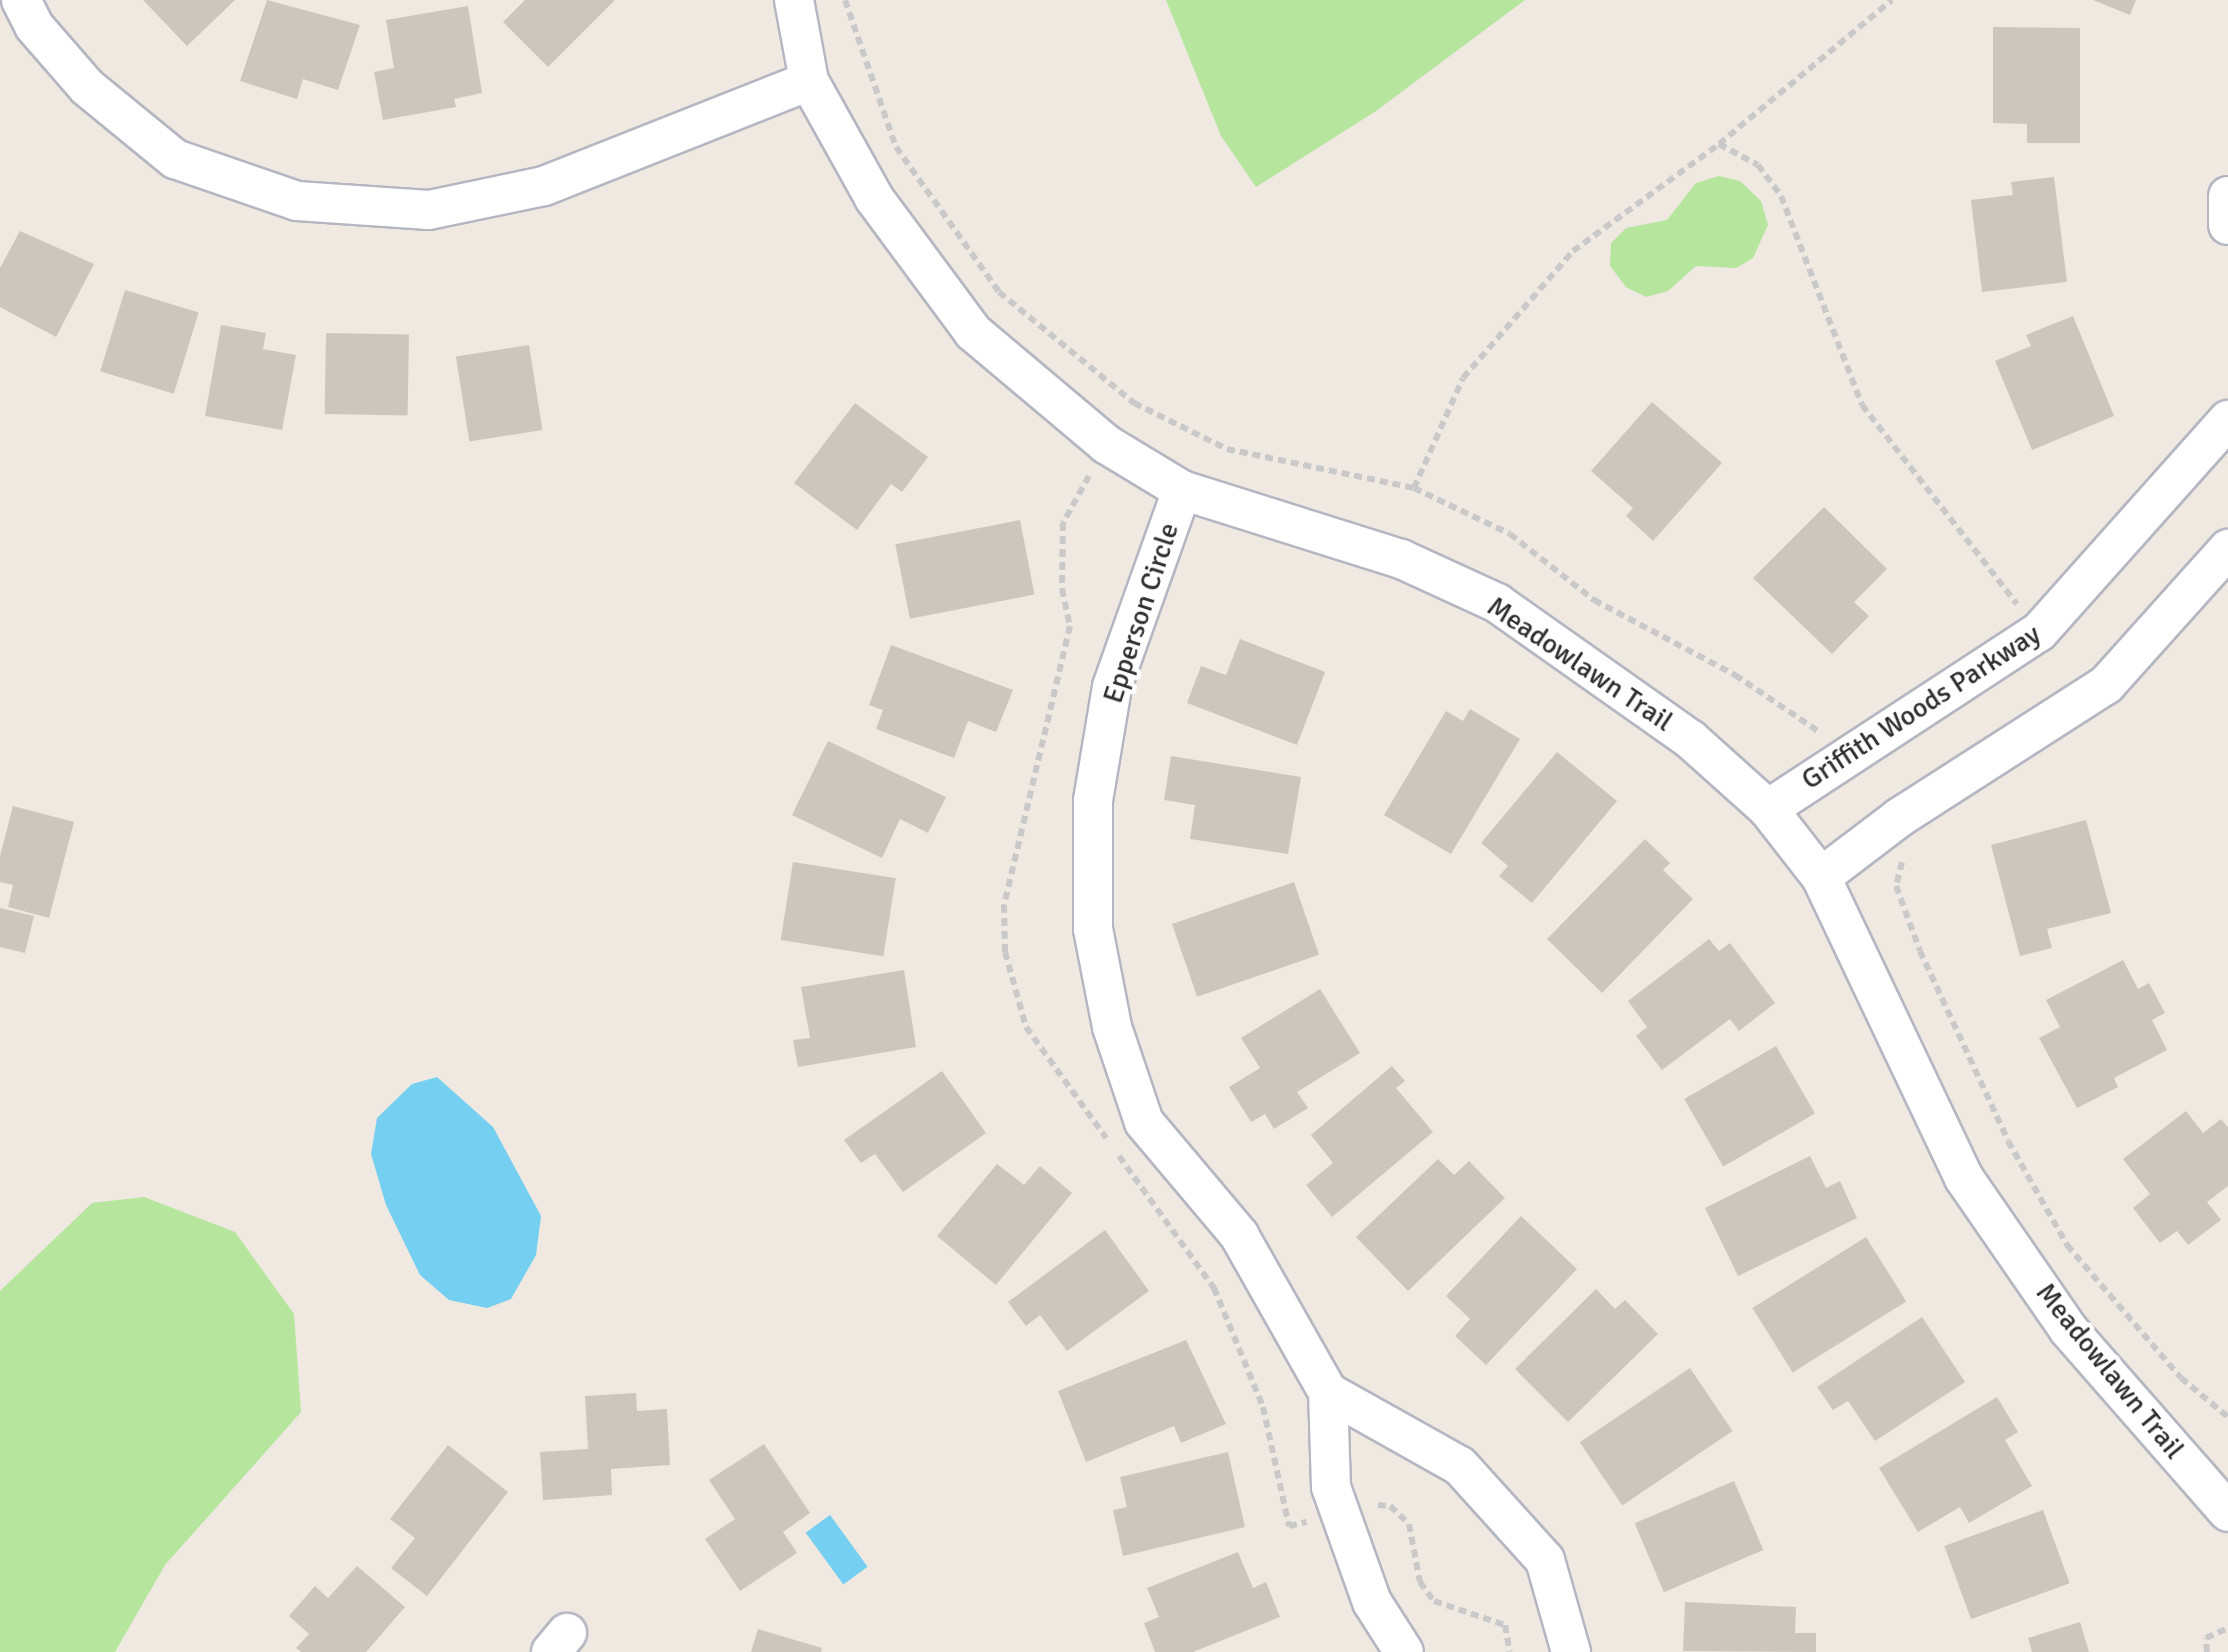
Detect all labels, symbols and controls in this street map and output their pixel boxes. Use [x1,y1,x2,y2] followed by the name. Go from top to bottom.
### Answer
[1096,519,1186,707] street label: Epperson Circle
[1481,590,1679,738] street label: Meadowlawn Trail
[1795,617,2047,797] street label: Griffith Woods Parkway
[2029,1276,2191,1466] street label: Meadowlawn Trail

